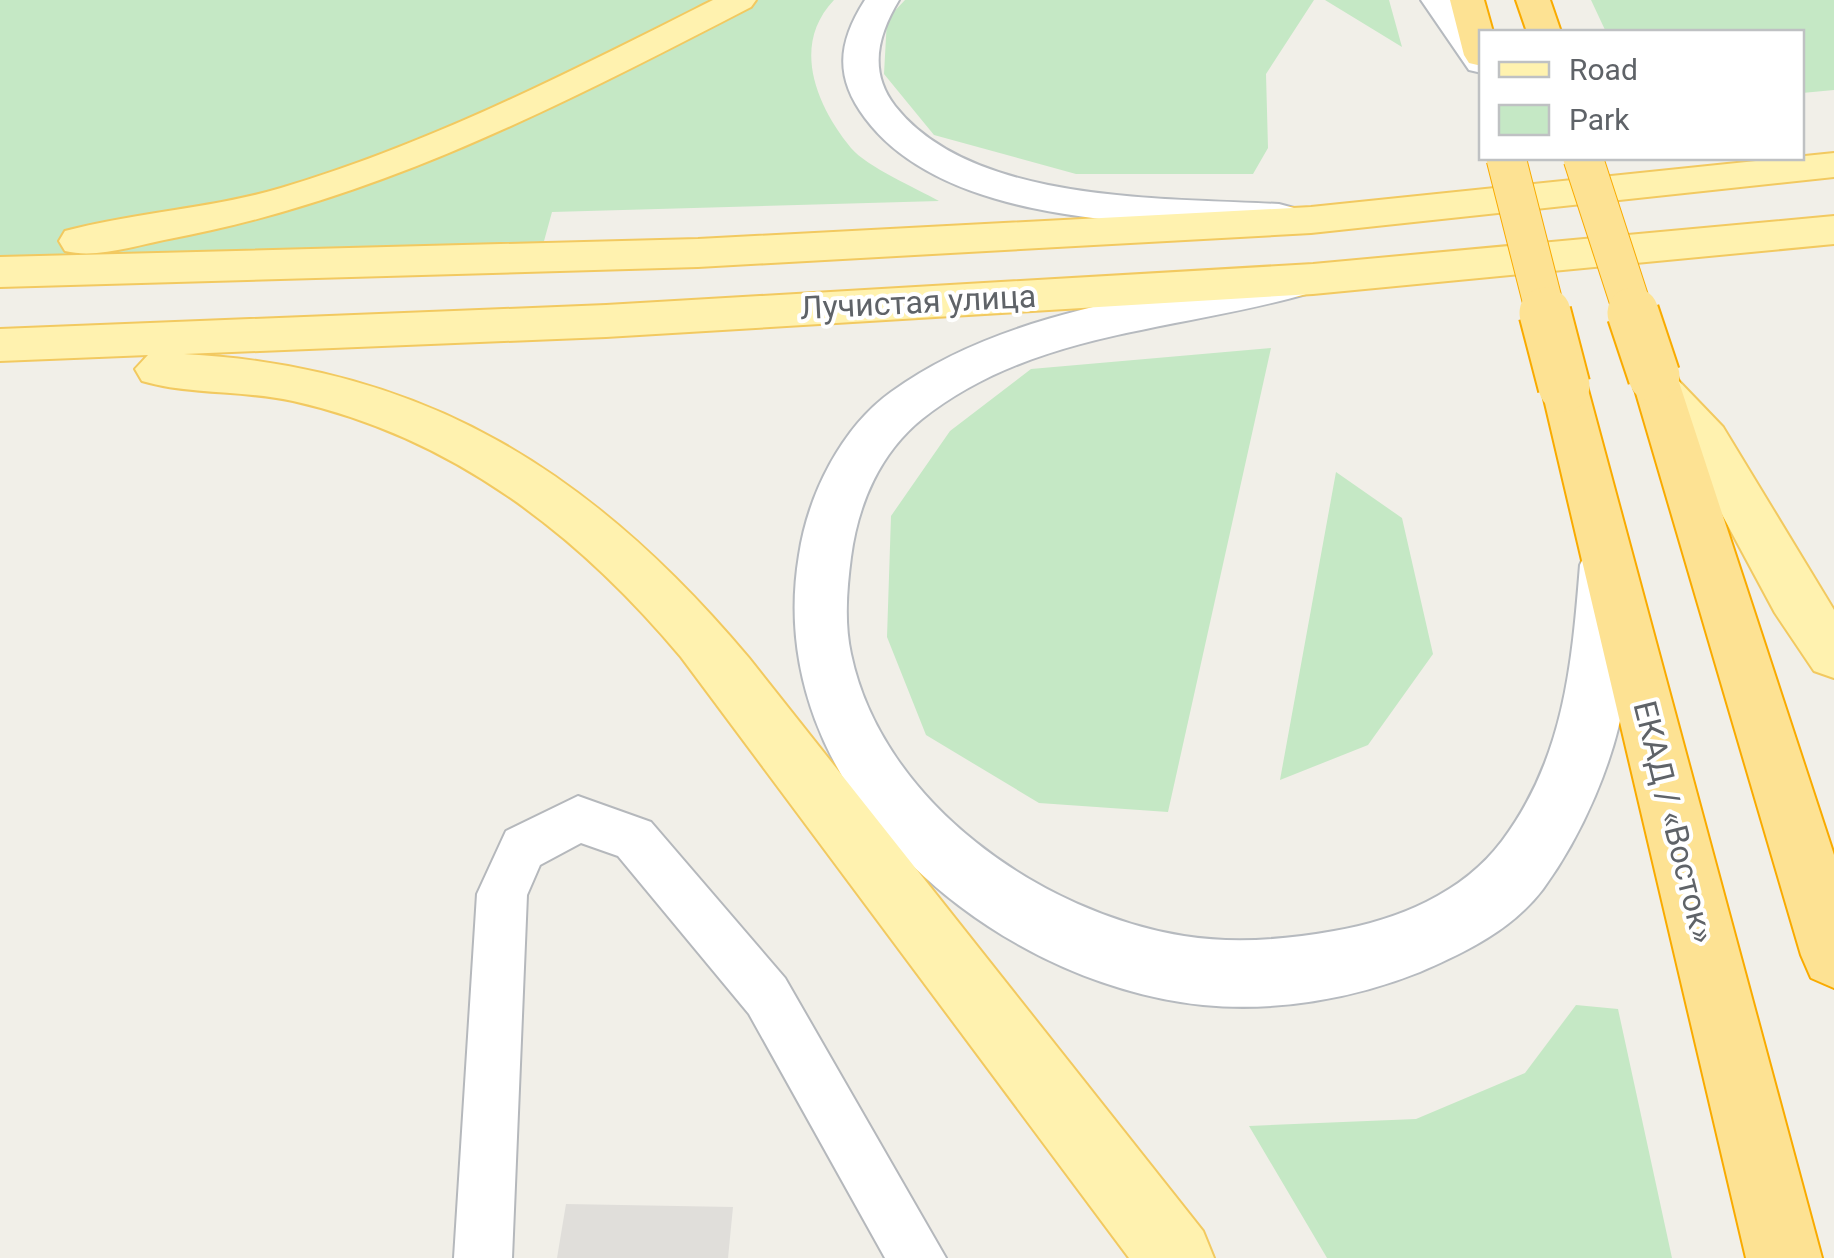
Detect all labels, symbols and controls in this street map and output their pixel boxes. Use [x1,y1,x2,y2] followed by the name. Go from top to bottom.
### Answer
[1479,30,1804,160] legend
[1569,52,1638,87] text: Road
[1569,102,1630,137] text: Park
[799,277,1037,327] street label: Лучистая улица
[1626,697,1722,947] street label: ЕКАД / «Восток»

